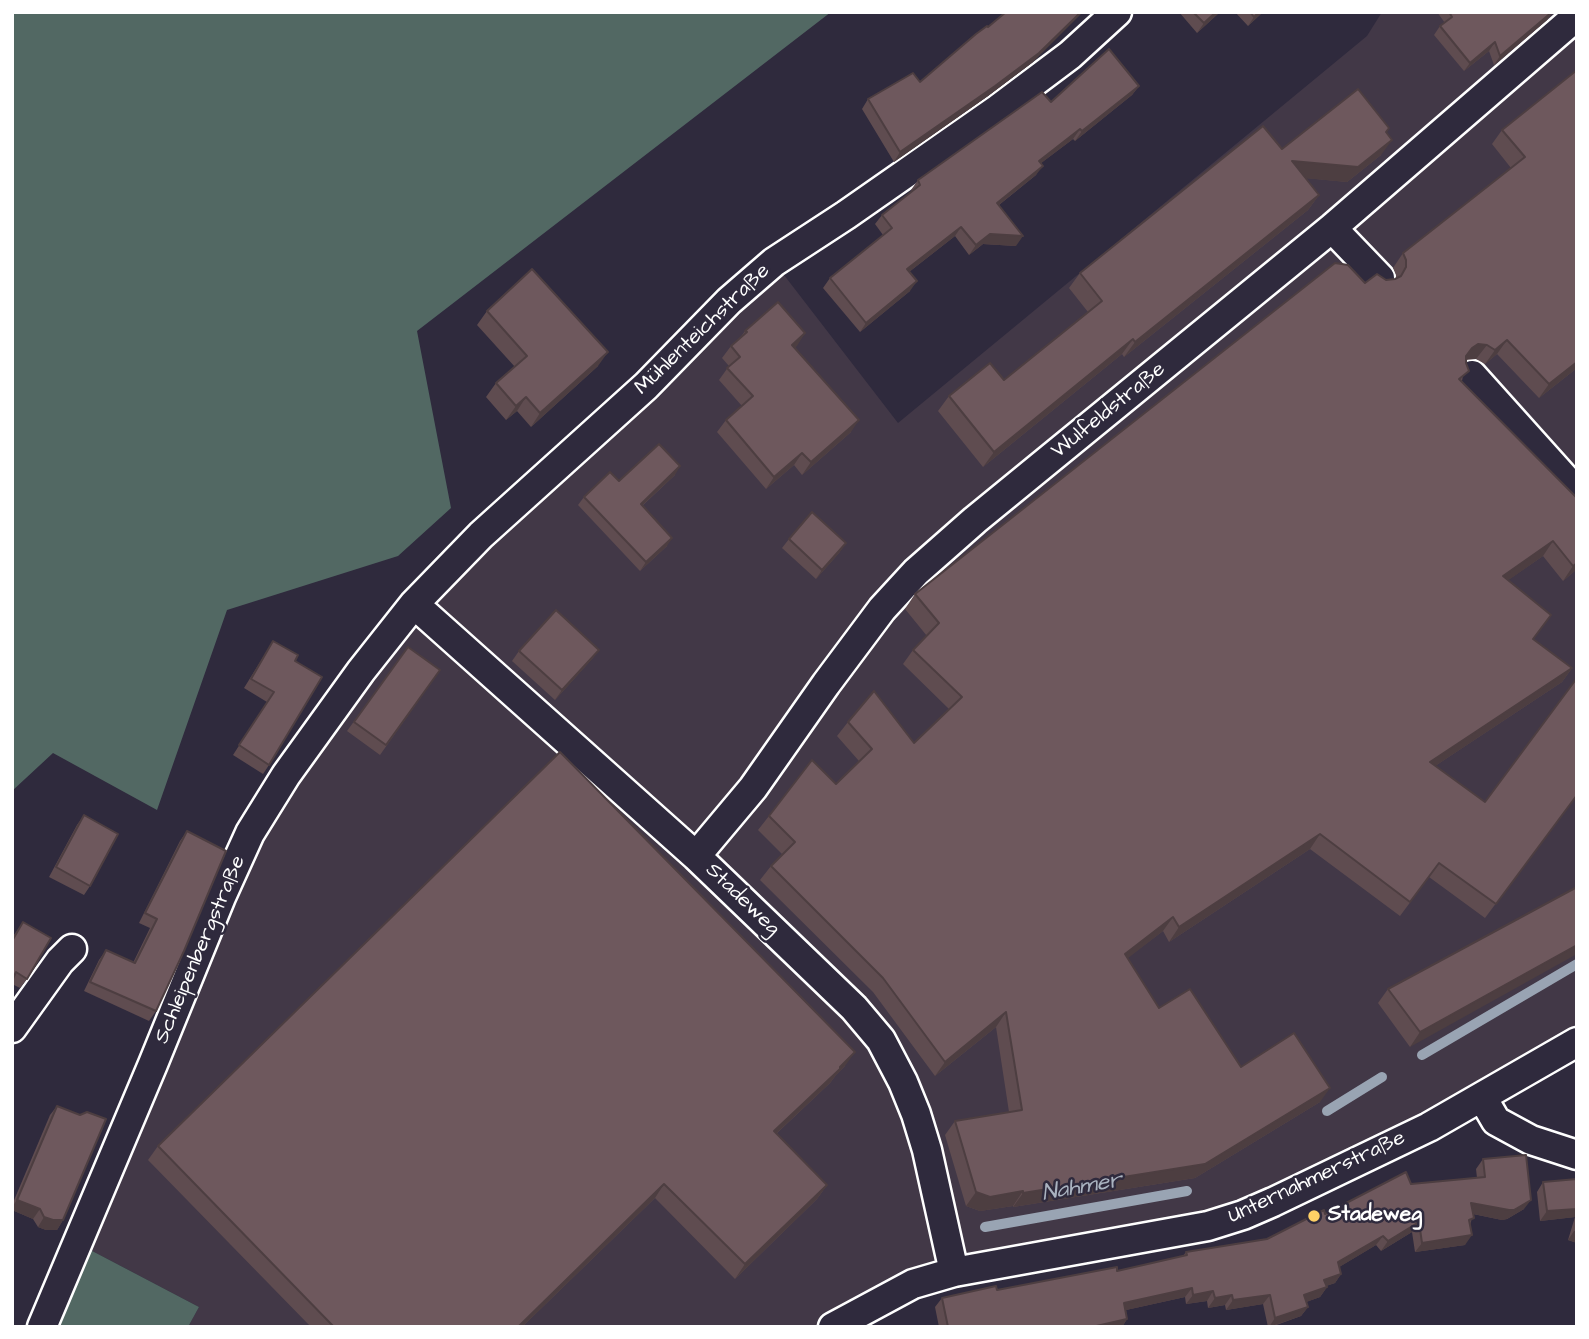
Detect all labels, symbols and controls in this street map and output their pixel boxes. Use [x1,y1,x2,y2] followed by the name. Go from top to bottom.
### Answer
[630,259,776,401] street label: Mühlenteichstraße
[1047,357,1171,465] street label: Wulfeldstraße
[150,852,252,1048] street label: Schleipenbergstraße
[699,858,785,942] street label: Stadeweg
[1225,1126,1409,1230] street label: Unternahmerstraße
[1040,1167,1124,1209] water label: Nahmer
[1328,1203,1422,1229] place label: Stadeweg
[1306,1208,1322,1224] marker: Stadeweg

